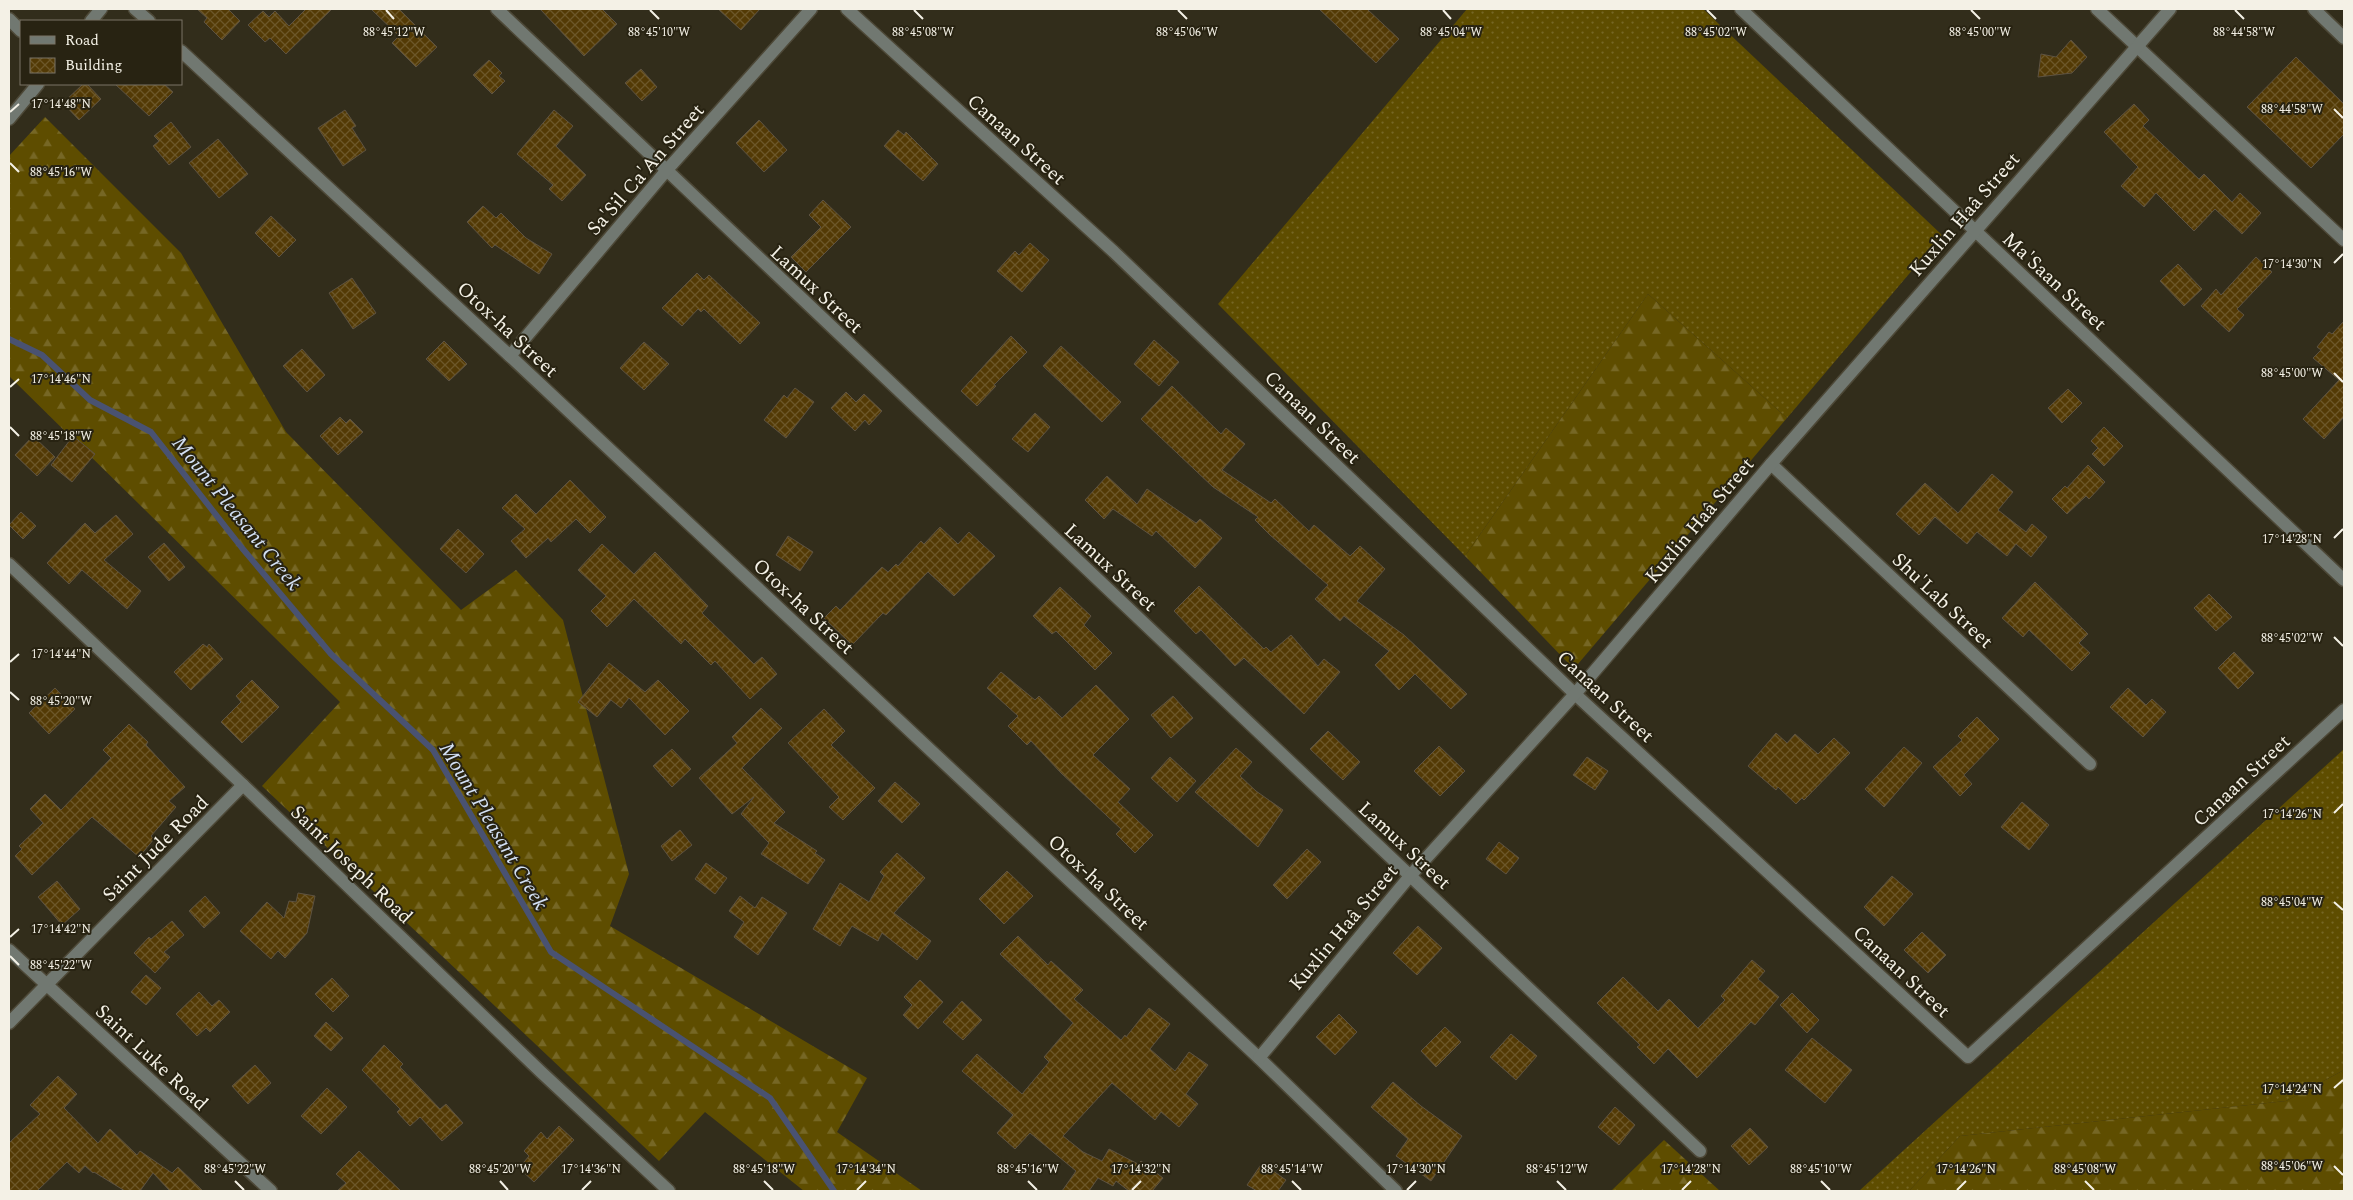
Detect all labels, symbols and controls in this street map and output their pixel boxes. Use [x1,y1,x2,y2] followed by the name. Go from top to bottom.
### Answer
[20,20,182,85] legend
[363,23,425,42] text: 88°45'12"W
[628,23,690,42] text: 88°45'10"W
[892,23,954,42] text: 88°45'08"W
[1156,23,1218,42] text: 88°45'06"W
[1420,23,1482,42] text: 88°45'04"W
[1685,23,1747,42] text: 88°45'02"W
[1949,23,2011,42] text: 88°45'00"W
[2213,23,2275,42] text: 88°44'58"W
[65,29,99,52] text: Road
[65,54,122,77] text: Building
[960,87,1073,193] street label: Canaan Street
[31,95,91,114] text: 17°14'48"N
[580,97,712,243] street label: Sa'Sil Ca'An Street
[2261,100,2323,119] text: 88°44'58"W
[1902,146,2028,284] street label: Kuxlin Haâ Street
[30,163,92,182] text: 88°45'16"W
[1995,225,2113,338] street label: Ma'Saan Street
[763,238,870,341] street label: Lamux Street
[2262,255,2322,274] text: 17°14'30"N
[450,274,565,385] street label: Otox-ha Street
[1257,364,1368,472] street label: Canaan Street
[2261,364,2323,383] text: 88°45'00"W
[31,370,91,389] text: 17°14'46"N
[30,427,92,446] text: 88°45'18"W
[164,429,309,598] water label: Mount Pleasant Creek
[1638,451,1762,590] street label: Kuxlin Haâ Street
[1057,516,1164,619] street label: Lamux Street
[2262,530,2322,549] text: 17°14'28"N
[1885,546,2000,656] street label: Shu'Lab Street
[746,551,861,662] street label: Otox-ha Street
[2261,629,2323,648] text: 88°45'02"W
[1550,643,1661,750] street label: Canaan Street
[31,645,91,664] text: 17°14'44"N
[30,692,92,711] text: 88°45'20"W
[2186,727,2297,834] street label: Canaan Street
[430,736,556,917] water label: Mount Pleasant Creek
[95,788,216,909] street label: Saint Jude Road
[1351,794,1458,897] street label: Lamux Street
[283,798,419,931] street label: Saint Joseph Road
[2262,805,2322,824] text: 17°14'26"N
[1041,827,1156,938] street label: Otox-ha Street
[1282,858,1406,997] street label: Kuxlin Haâ Street
[2261,893,2323,912] text: 88°45'04"W
[1846,918,1957,1025] street label: Canaan Street
[31,920,91,939] text: 17°14'42"N
[30,956,92,975] text: 88°45'22"W
[88,997,215,1118] street label: Saint Luke Road
[2262,1080,2322,1099] text: 17°14'24"N
[2261,1157,2323,1176] text: 88°45'06"W
[204,1160,266,1179] text: 88°45'22"W
[469,1160,531,1179] text: 88°45'20"W
[561,1160,621,1179] text: 17°14'36"N
[733,1160,795,1179] text: 88°45'18"W
[836,1160,896,1179] text: 17°14'34"N
[997,1160,1059,1179] text: 88°45'16"W
[1111,1160,1171,1179] text: 17°14'32"N
[1261,1160,1323,1179] text: 88°45'14"W
[1386,1160,1446,1179] text: 17°14'30"N
[1526,1160,1588,1179] text: 88°45'12"W
[1661,1160,1721,1179] text: 17°14'28"N
[1790,1160,1852,1179] text: 88°45'10"W
[1936,1160,1996,1179] text: 17°14'26"N
[2054,1160,2116,1179] text: 88°45'08"W

